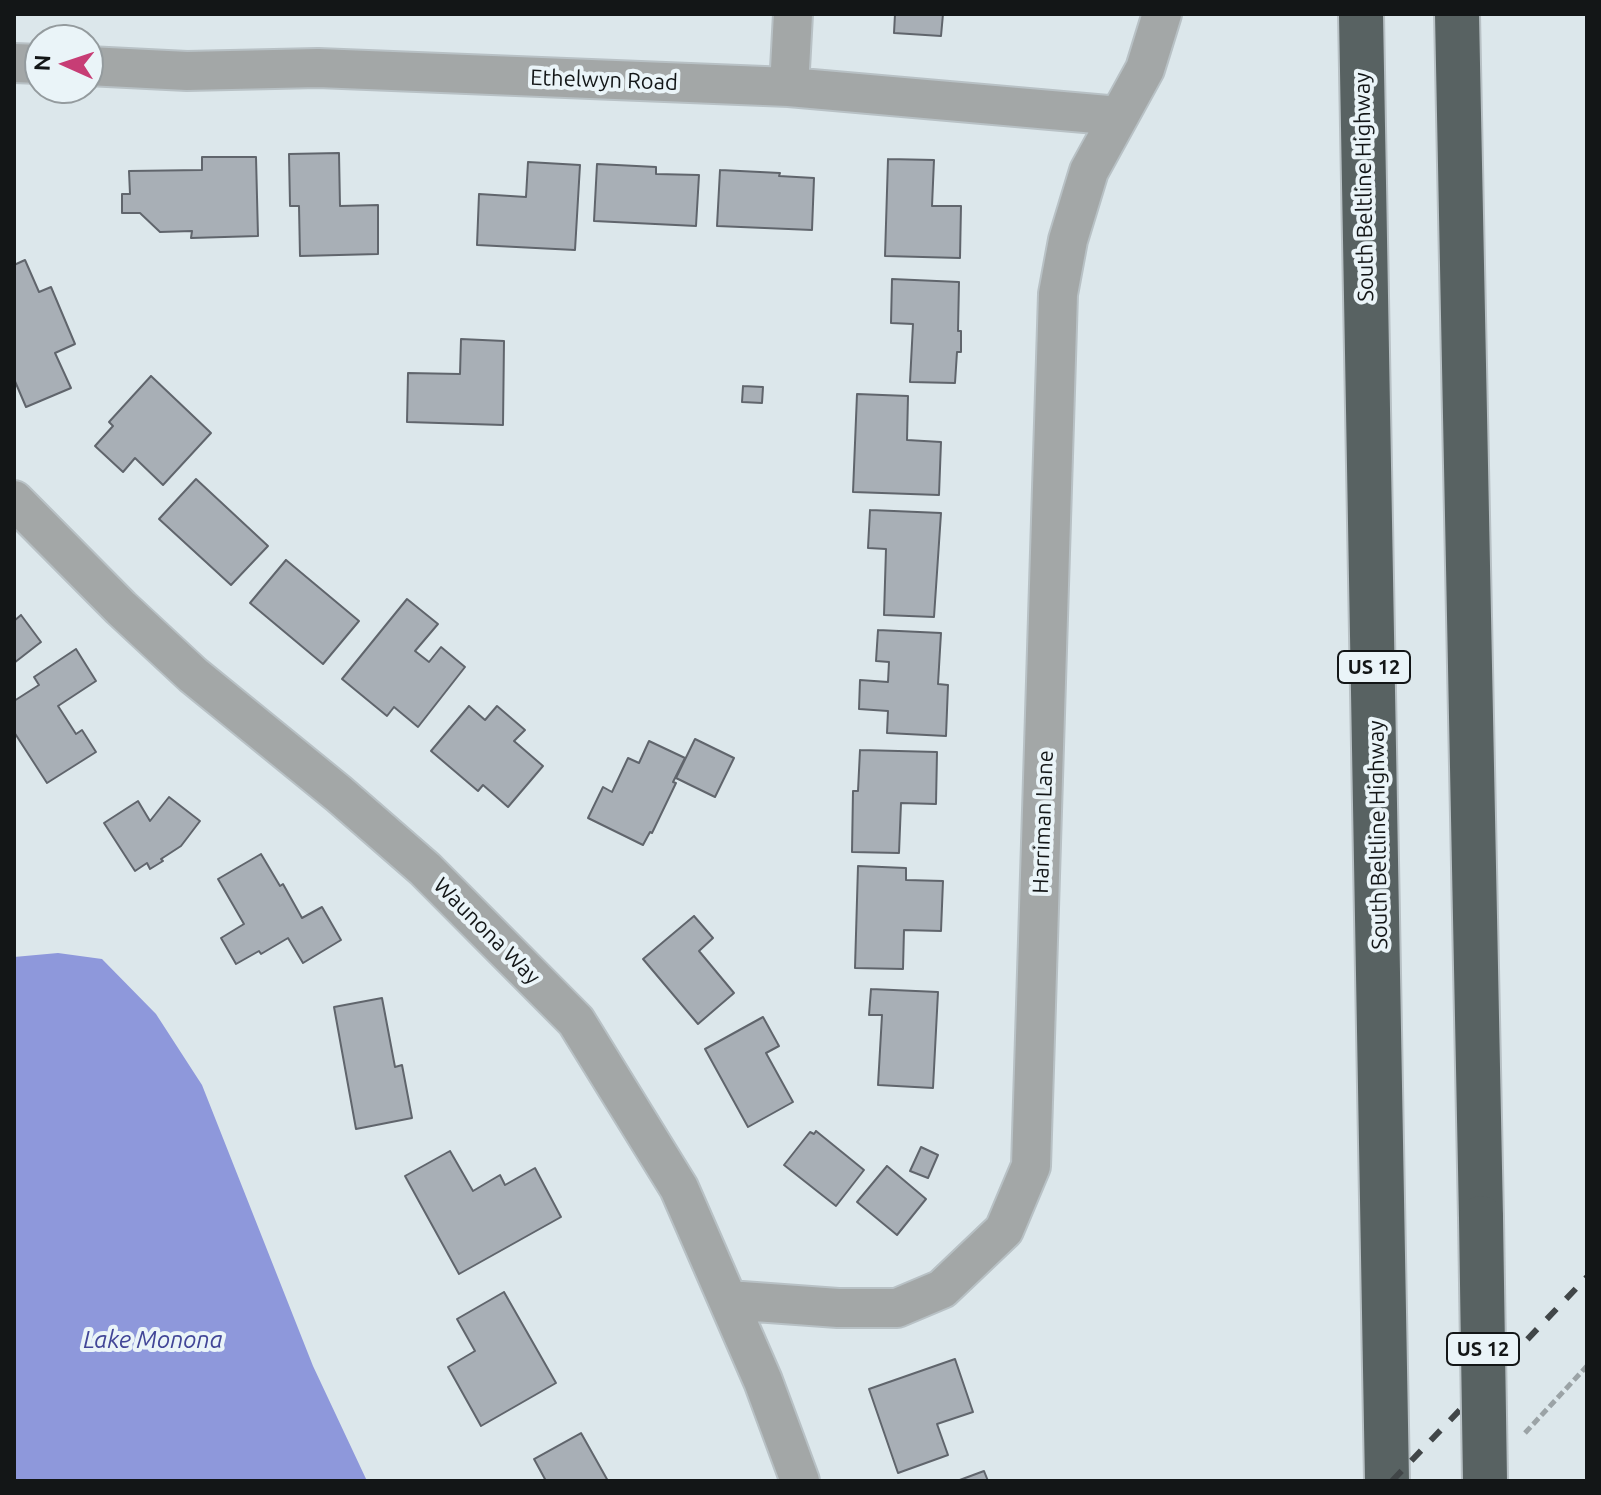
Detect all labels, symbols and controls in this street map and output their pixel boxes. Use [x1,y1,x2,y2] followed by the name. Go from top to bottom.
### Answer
[24,24,104,104] north arrow
[29,54,54,72] text: N
[530,64,678,96] street label: Ethelwyn Road
[1349,72,1379,302] street label: South Beltline Highway
[1338,651,1410,683] road number: US 12
[1363,720,1393,950] street label: South Beltline Highway
[1027,750,1059,894] street label: Harriman Lane
[428,872,546,990] street label: Waunona Way
[83,1326,223,1354] water label: Lake Monona
[1447,1333,1519,1365] road number: US 12

